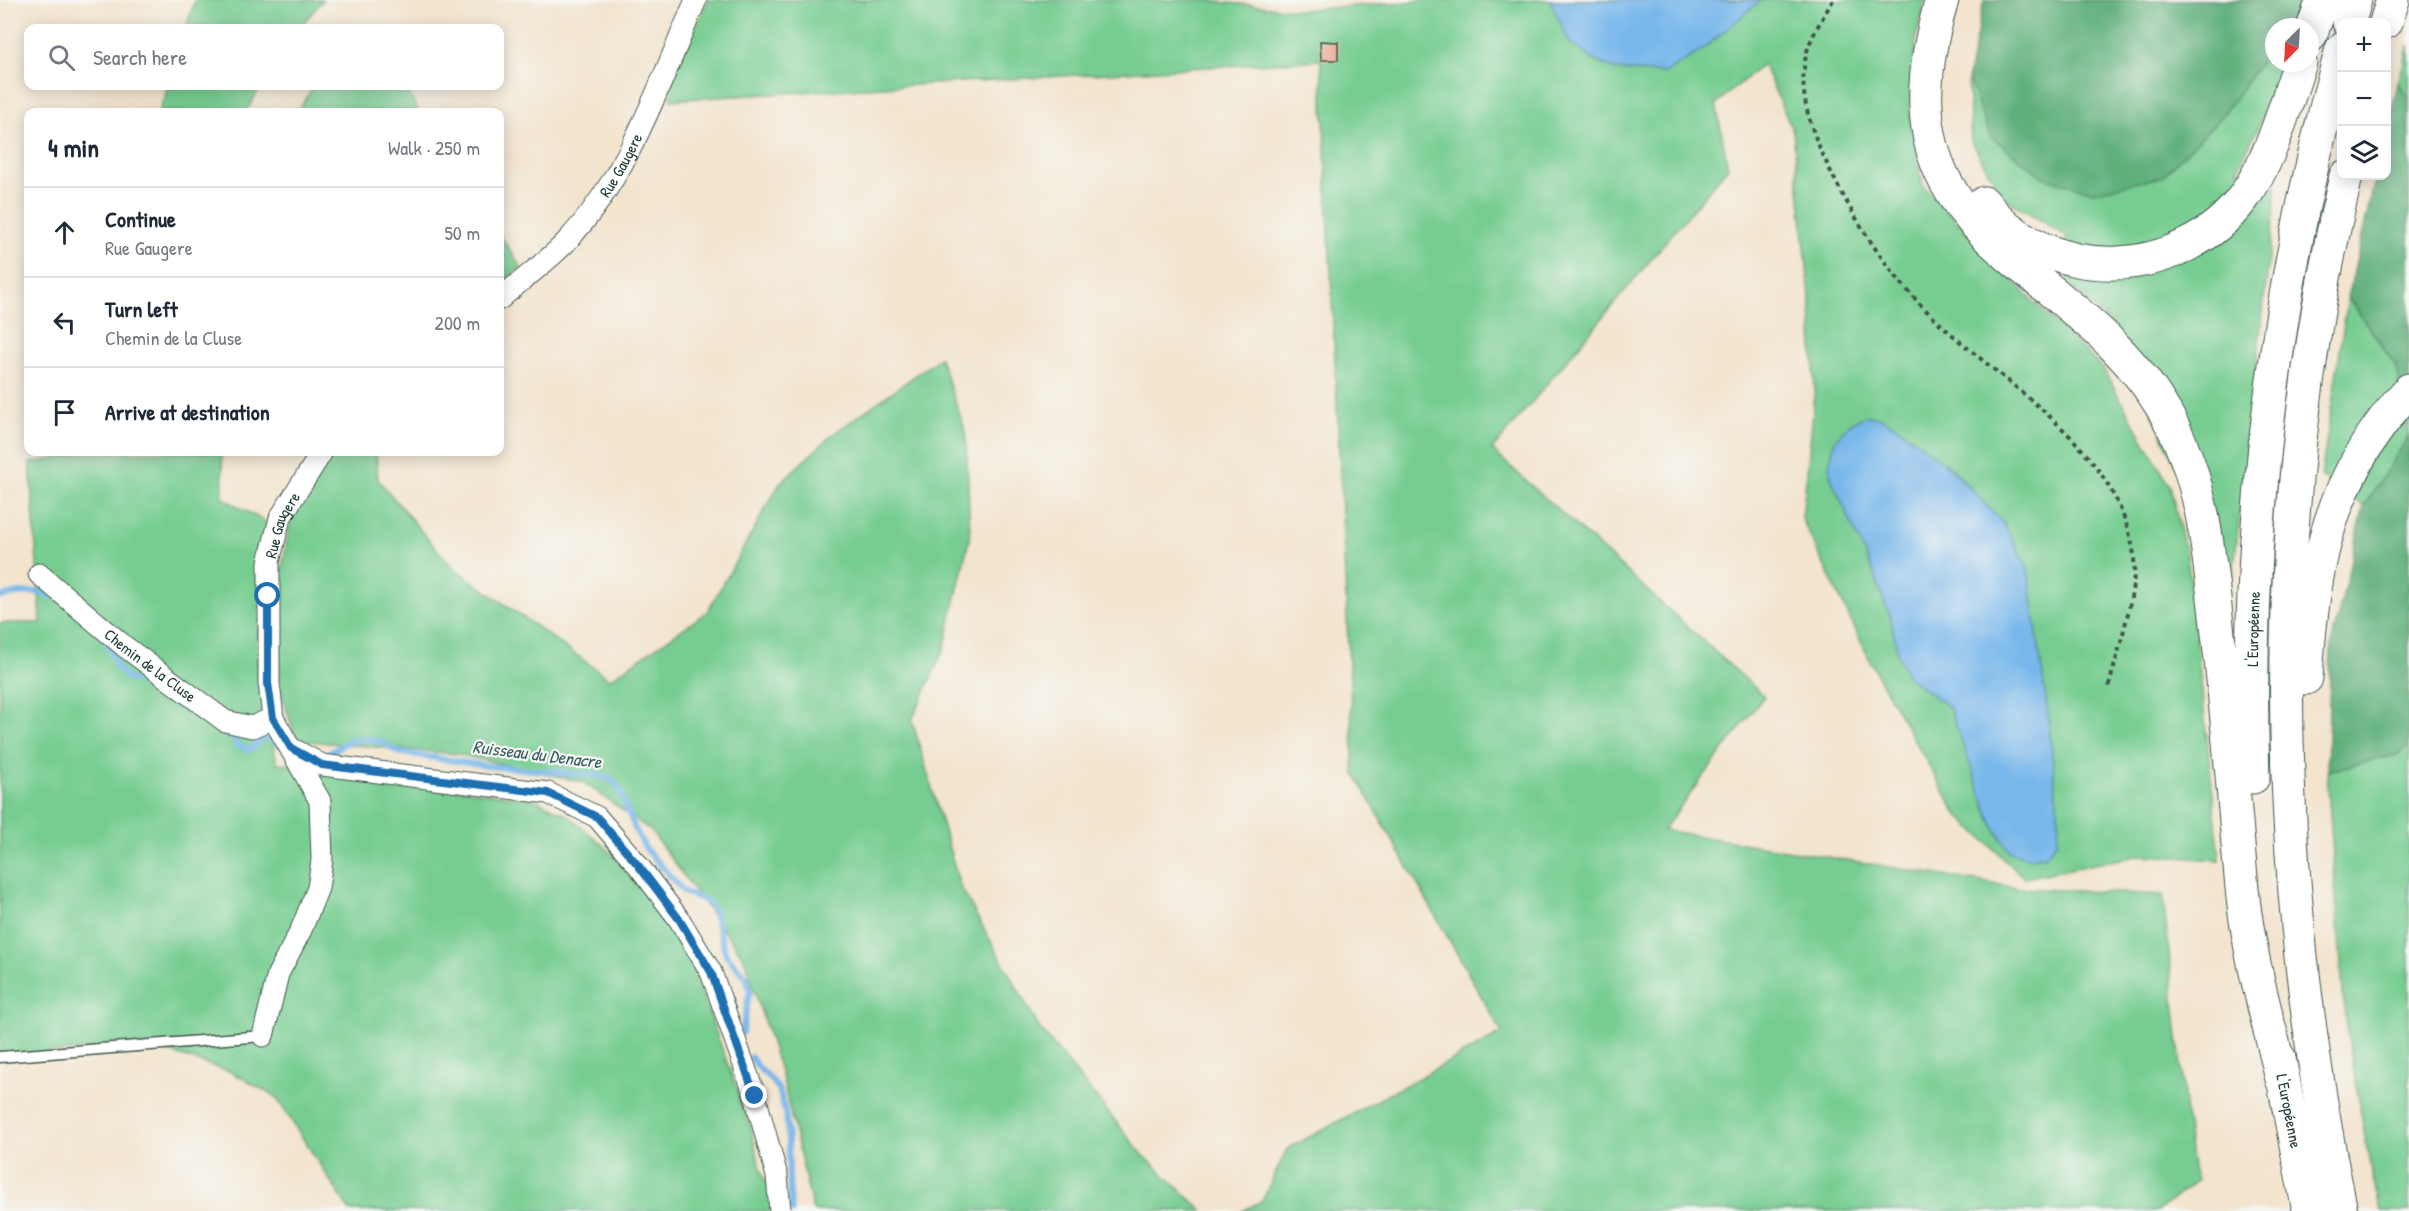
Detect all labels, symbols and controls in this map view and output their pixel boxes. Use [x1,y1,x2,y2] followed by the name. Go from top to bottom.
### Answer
[2265,18,2319,72] north arrow
[2337,18,2391,180] map controls
[2337,18,2391,72] button: +
[24,24,504,90] search box
[45,41,78,74] icon: search
[93,42,187,72] text: Search here
[2337,72,2391,126] button: −
[2337,126,2391,180] button: layers
[594,129,648,201] street label: Rue Gaugere
[48,130,99,165] text: 4 min
[388,134,480,161] text: Walk · 250 m
[105,204,176,234] text: Continue
[48,216,81,249] icon: ahead
[444,219,480,246] text: 50 m
[105,234,193,261] text: Rue Gaugere
[105,294,178,324] text: Turn left
[48,306,81,339] icon: left
[435,309,480,336] text: 200 m
[105,324,242,351] text: Chemin de la Cluse
[48,396,81,429] icon: arrive
[105,397,270,427] text: Arrive at destination
[259,487,305,561] street label: Rue Gaugere
[254,582,280,608] route start
[2241,590,2265,667] street label: L'Européenne
[100,623,201,707] street label: Chemin de la Cluse
[471,734,603,774] water label: Ruisseau du Denacre
[2271,1072,2308,1151] street label: L'Européenne
[741,1082,767,1108] route end

